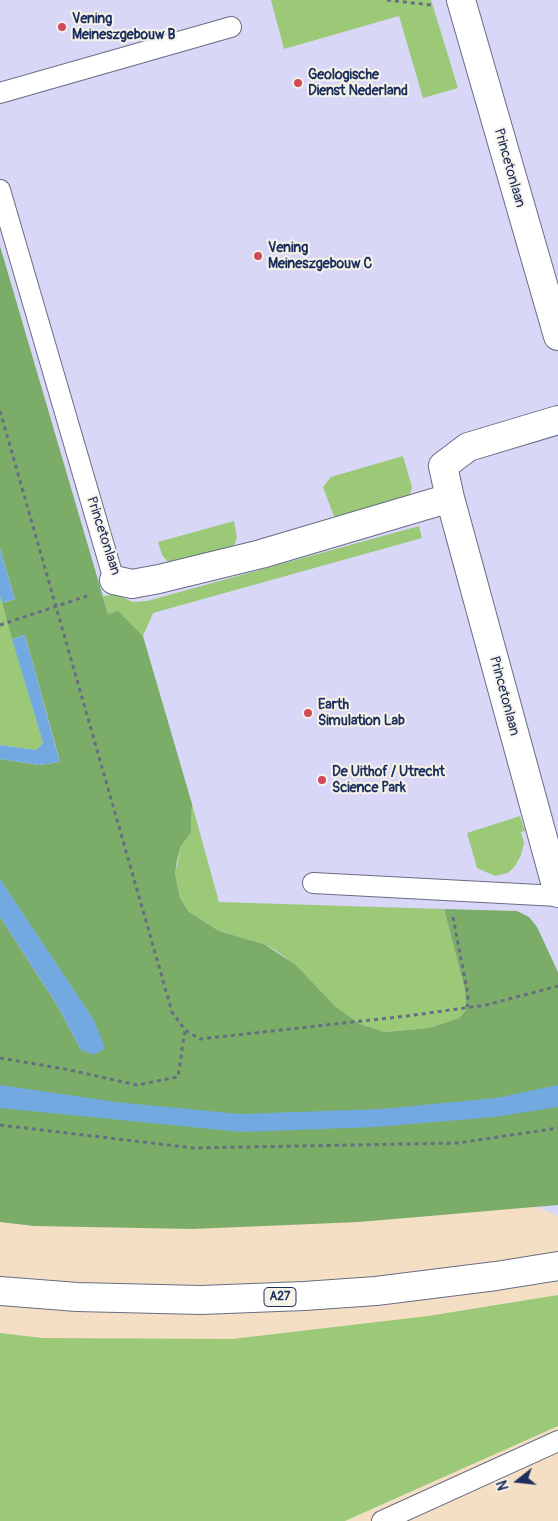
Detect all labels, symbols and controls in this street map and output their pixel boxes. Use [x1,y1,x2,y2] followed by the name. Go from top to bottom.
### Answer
[72,11,176,44] place label: Vening Meineszgebouw B
[56,21,68,33] marker: Vening Meineszgebouw B
[308,67,408,100] place label: Geologische Dienst Nederland
[292,77,304,89] marker: Geologische Dienst Nederland
[490,126,528,210] street label: Princetonlaan
[268,240,372,272] place label: Vening Meineszgebouw C
[252,250,264,262] marker: Vening Meineszgebouw C
[82,495,124,577] street label: Princetonlaan
[485,654,523,738] street label: Princetonlaan
[318,697,405,730] place label: Earth Simulation Lab
[302,707,314,719] marker: Earth Simulation Lab
[332,764,445,796] place label: De Uithof / Utrecht Science Park
[316,774,328,786] marker: De Uithof / Utrecht Science Park
[264,1288,296,1306] road number: A27
[493,1456,543,1506] north arrow
[494,1478,513,1492] text: N

